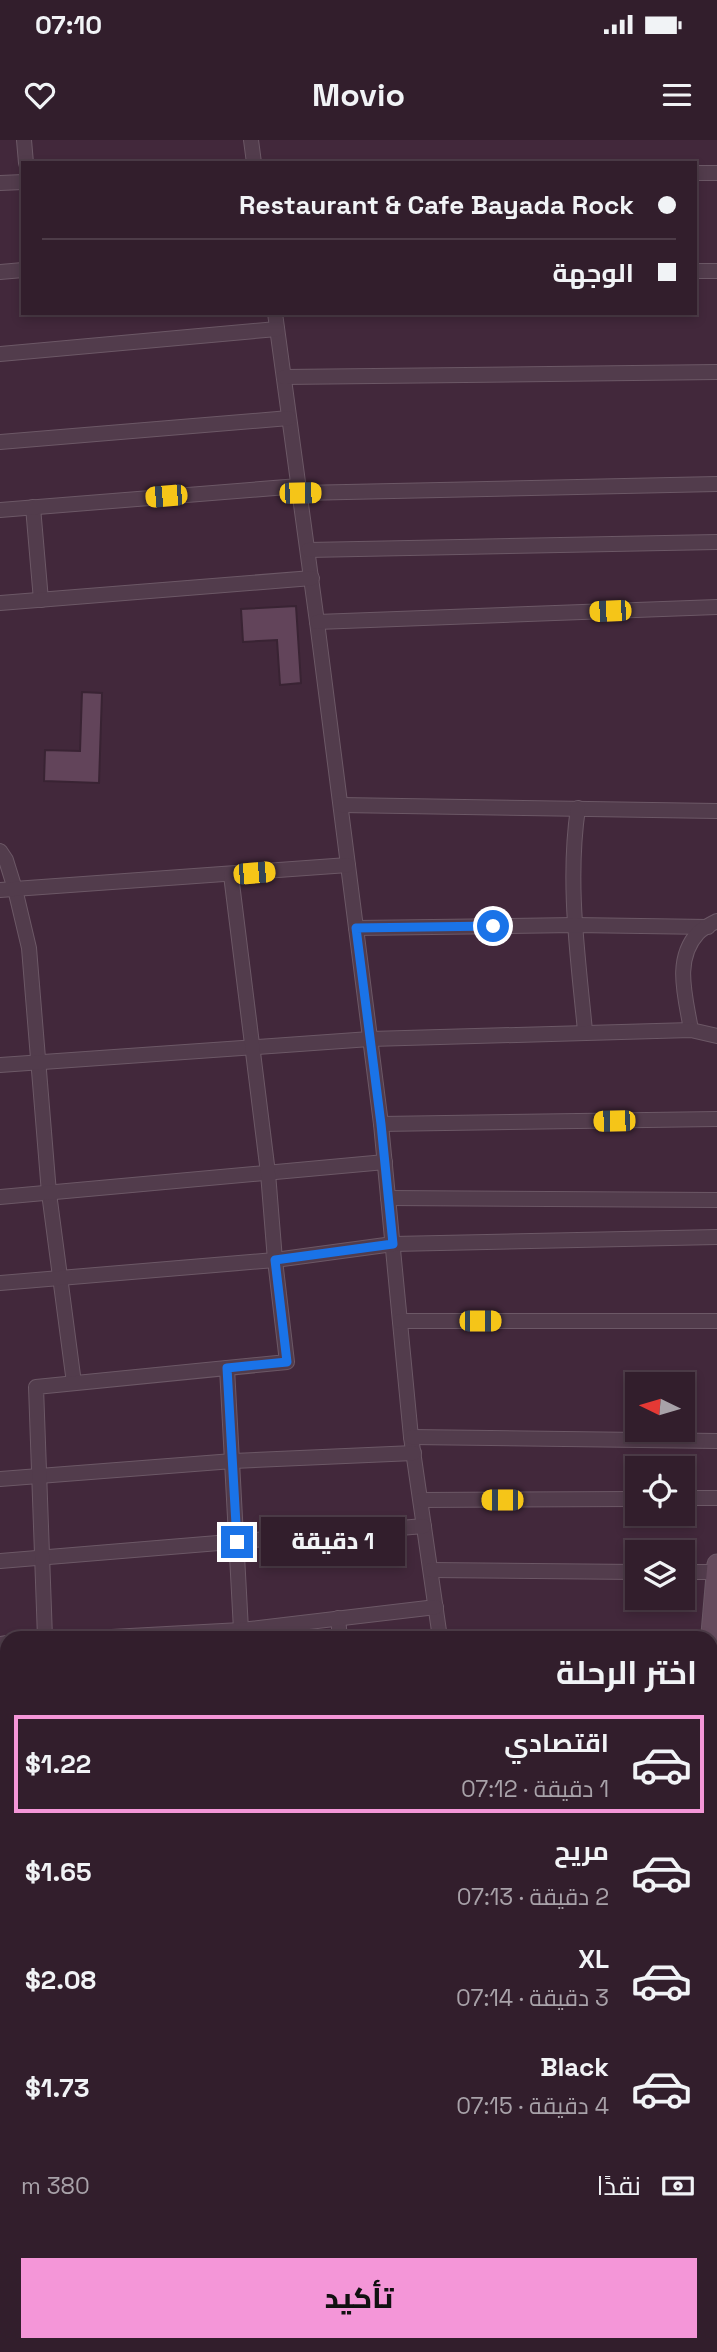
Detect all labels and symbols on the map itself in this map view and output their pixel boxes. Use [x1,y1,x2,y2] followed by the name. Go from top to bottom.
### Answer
[279,482,322,504] car
[145,484,188,508] car
[589,600,632,622] car
[233,861,276,885] car
[477,910,509,942] route start
[593,1110,636,1132] car
[460,1311,502,1332] car
[625,1372,695,1442] north arrow
[482,1490,524,1511] car
[262,1518,405,1566] callout: 1 دقيقة
[221,1526,253,1558] route end

